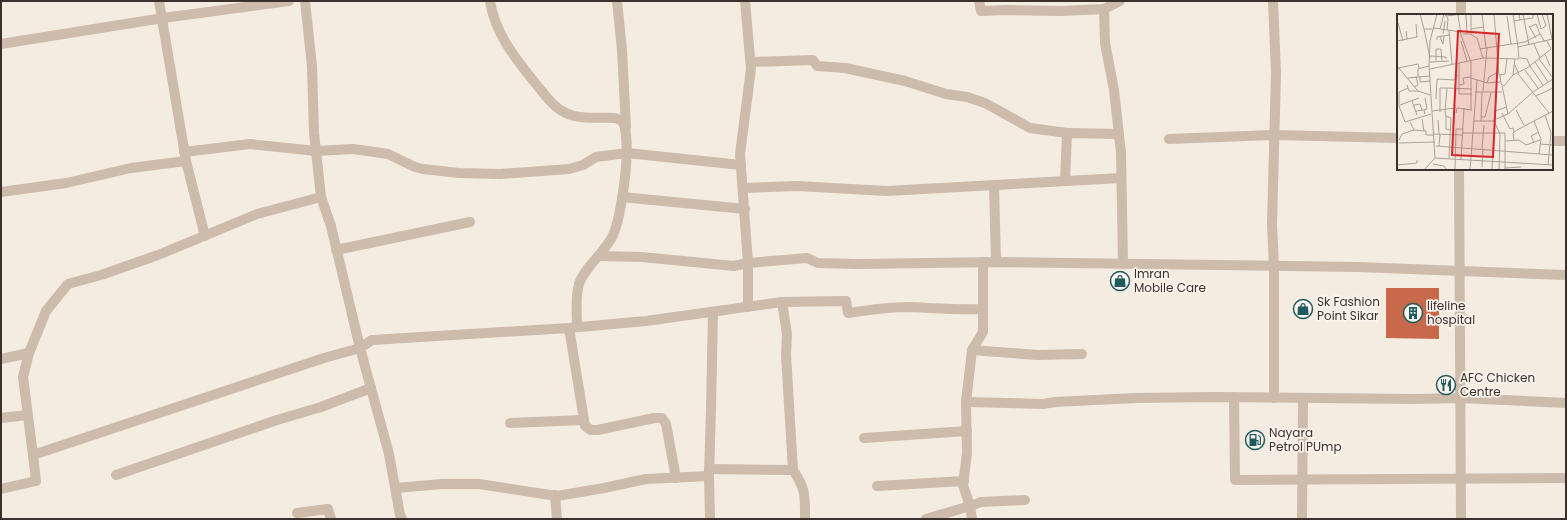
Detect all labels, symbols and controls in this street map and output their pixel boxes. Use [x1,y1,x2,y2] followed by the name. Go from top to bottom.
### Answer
[1397,14,1553,170] inset map
[1134,265,1206,296] place label: Imran Mobile Care
[1109,270,1131,292] shop icon: Imran Mobile Care
[1317,293,1380,324] place label: Sk Fashion Point Sikar
[1427,297,1475,328] place label: lifeline hospital
[1292,298,1314,320] shop icon: Sk Fashion Point Sikar
[1402,302,1424,324] building icon: lifeline hospital
[1460,369,1535,400] place label: AFC Chicken Centre
[1435,374,1457,396] restaurant icon: AFC Chicken Centre
[1269,424,1342,455] place label: Nayara Petrol PUmp
[1244,429,1266,451] fuel station icon: Nayara Petrol PUmp

